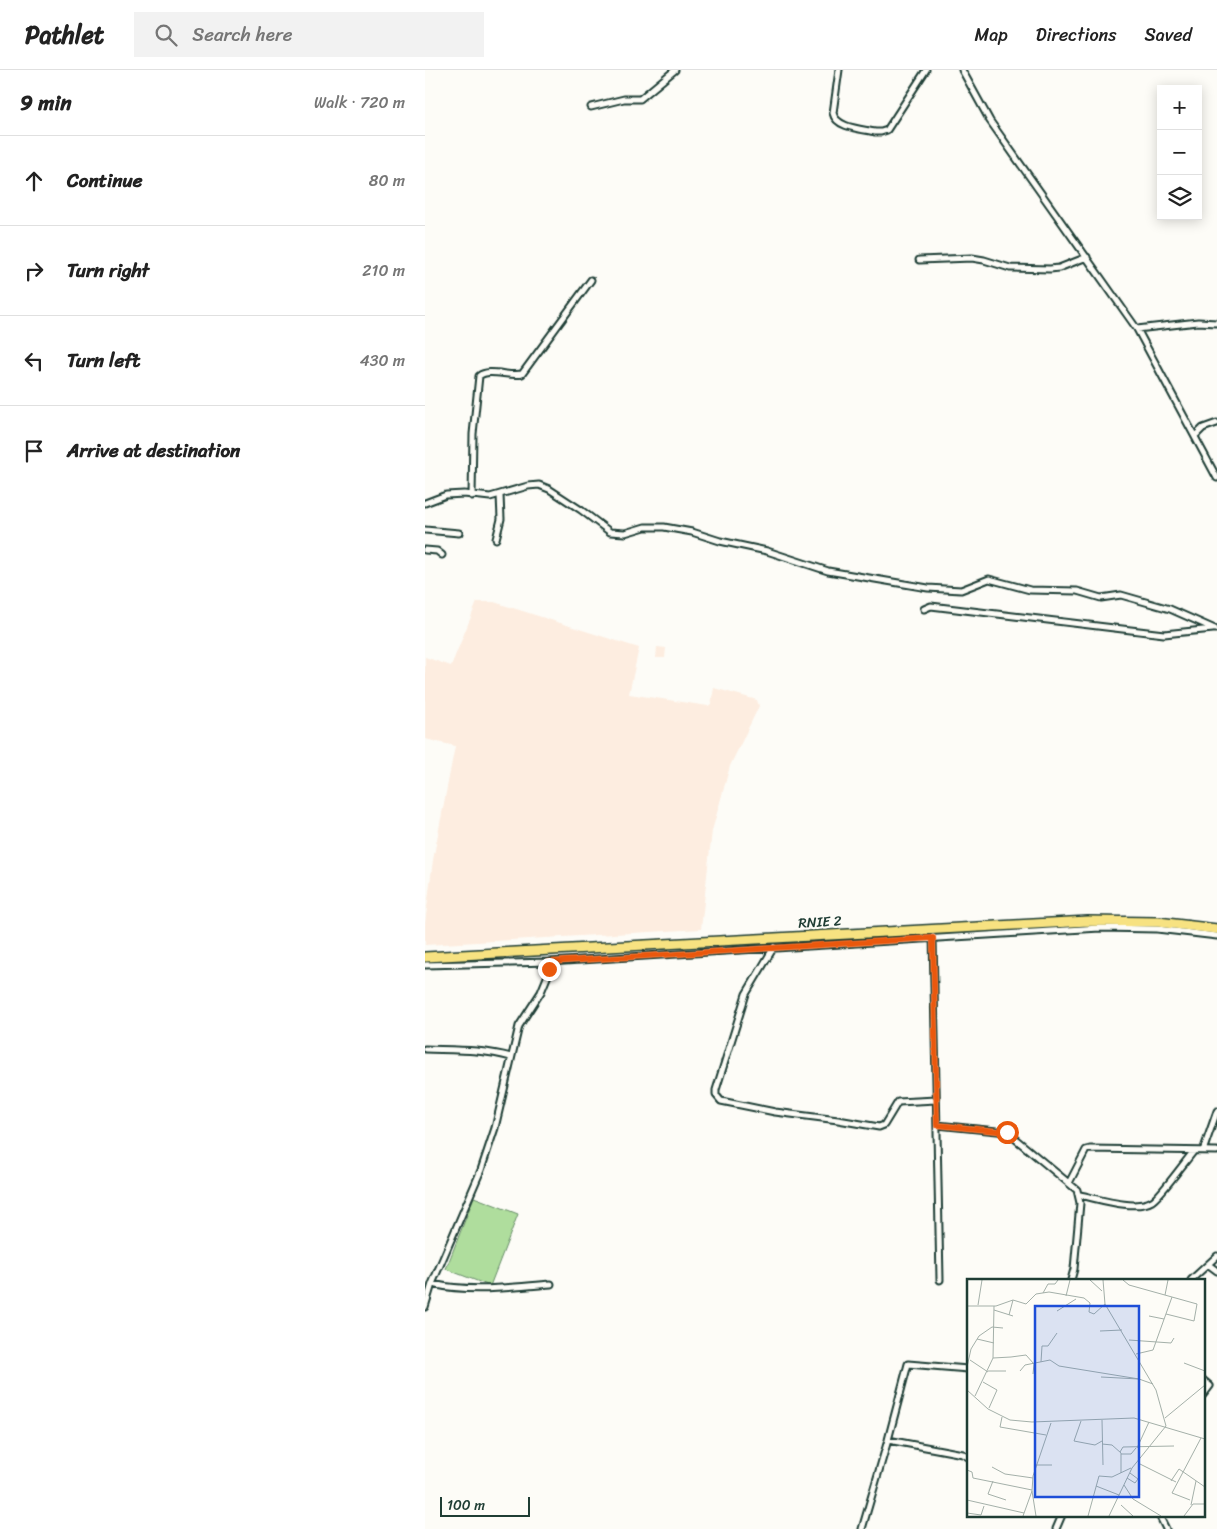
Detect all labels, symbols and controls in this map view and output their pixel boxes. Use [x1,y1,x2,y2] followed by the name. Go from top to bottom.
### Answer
[134,12,484,57] search box
[25,14,104,56] text: Pathlet
[192,18,292,51] text: Search here
[975,19,1008,51] text: Map
[1036,19,1117,51] text: Directions
[1145,19,1192,51] text: Saved
[152,21,180,49] icon: search
[20,84,72,122] text: 9 min
[1157,85,1202,220] map controls
[1157,85,1202,130] button: +
[314,88,405,117] text: Walk · 720 m
[1157,130,1202,175] button: −
[67,164,143,197] text: Continue
[369,166,405,195] text: 80 m
[20,167,48,195] icon: ahead
[1157,175,1202,220] button: layers
[67,254,149,287] text: Turn right
[362,256,405,285] text: 210 m
[20,257,48,285] icon: right
[67,344,140,377] text: Turn left
[360,346,405,375] text: 430 m
[20,347,48,375] icon: left
[67,434,240,467] text: Arrive at destination
[20,437,48,465] icon: arrive
[798,908,842,936] street label: RNIE 2
[538,958,561,981] route end
[996,1121,1019,1144] route start
[967,1279,1205,1516] inset map
[447,1493,485,1518] text: 100 m
[440,1494,530,1517] scale bar

